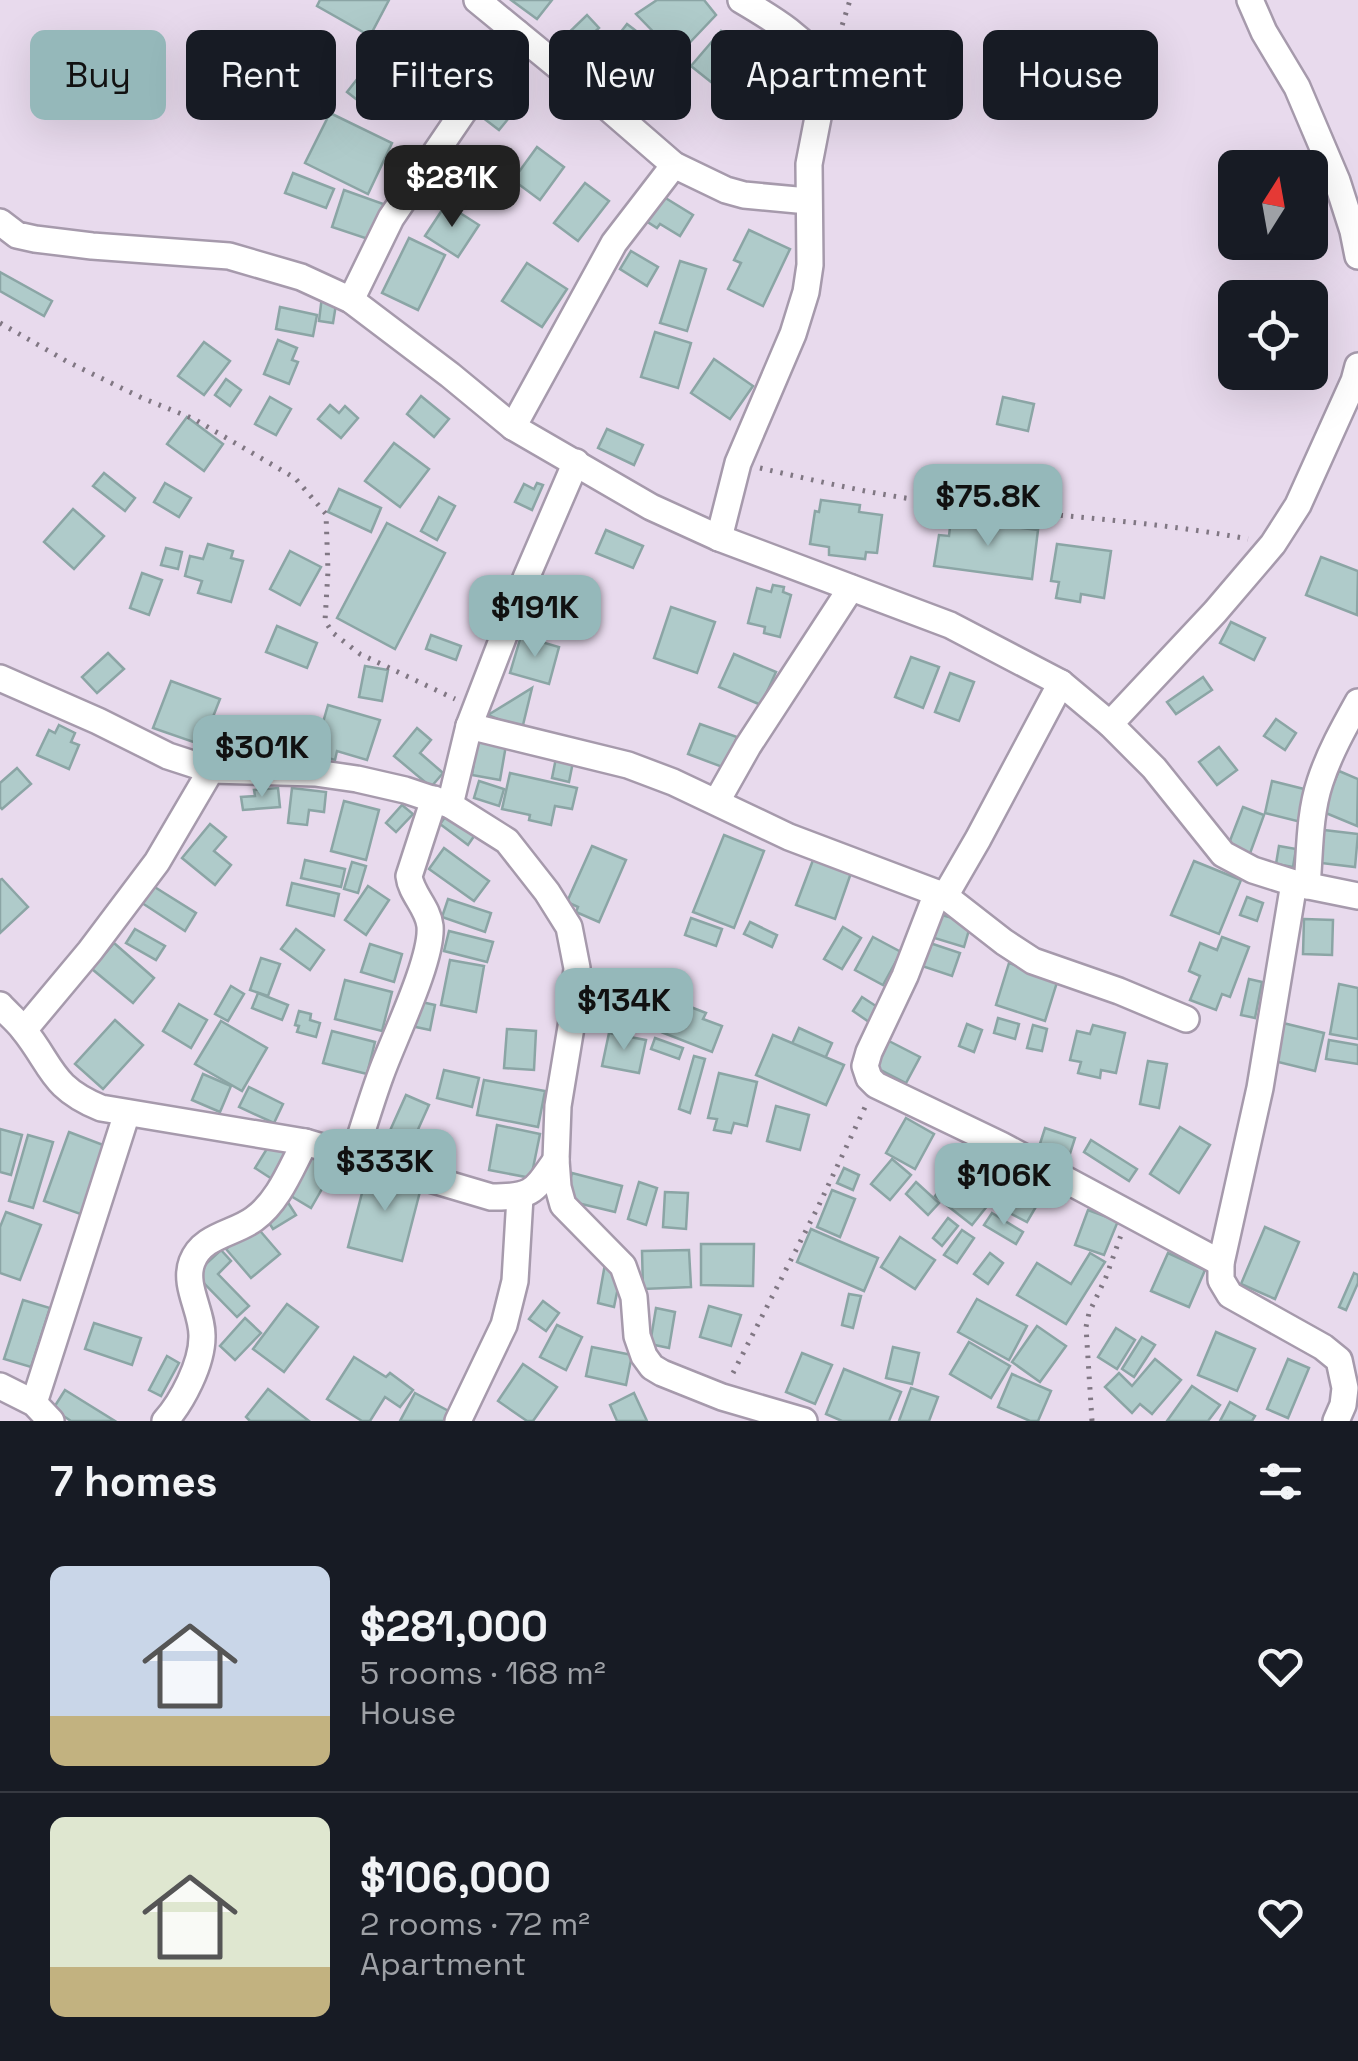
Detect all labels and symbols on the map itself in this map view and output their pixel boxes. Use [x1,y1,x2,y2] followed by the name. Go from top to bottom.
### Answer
[382,145,522,230] pin: $281K
[1218,150,1328,260] north arrow
[907,464,1069,549] pin: $75.8K
[465,575,605,660] pin: $191K
[192,715,332,800] pin: $301K
[554,968,694,1053] pin: $134K
[315,1129,455,1214] pin: $333K
[934,1143,1074,1228] pin: $106K

